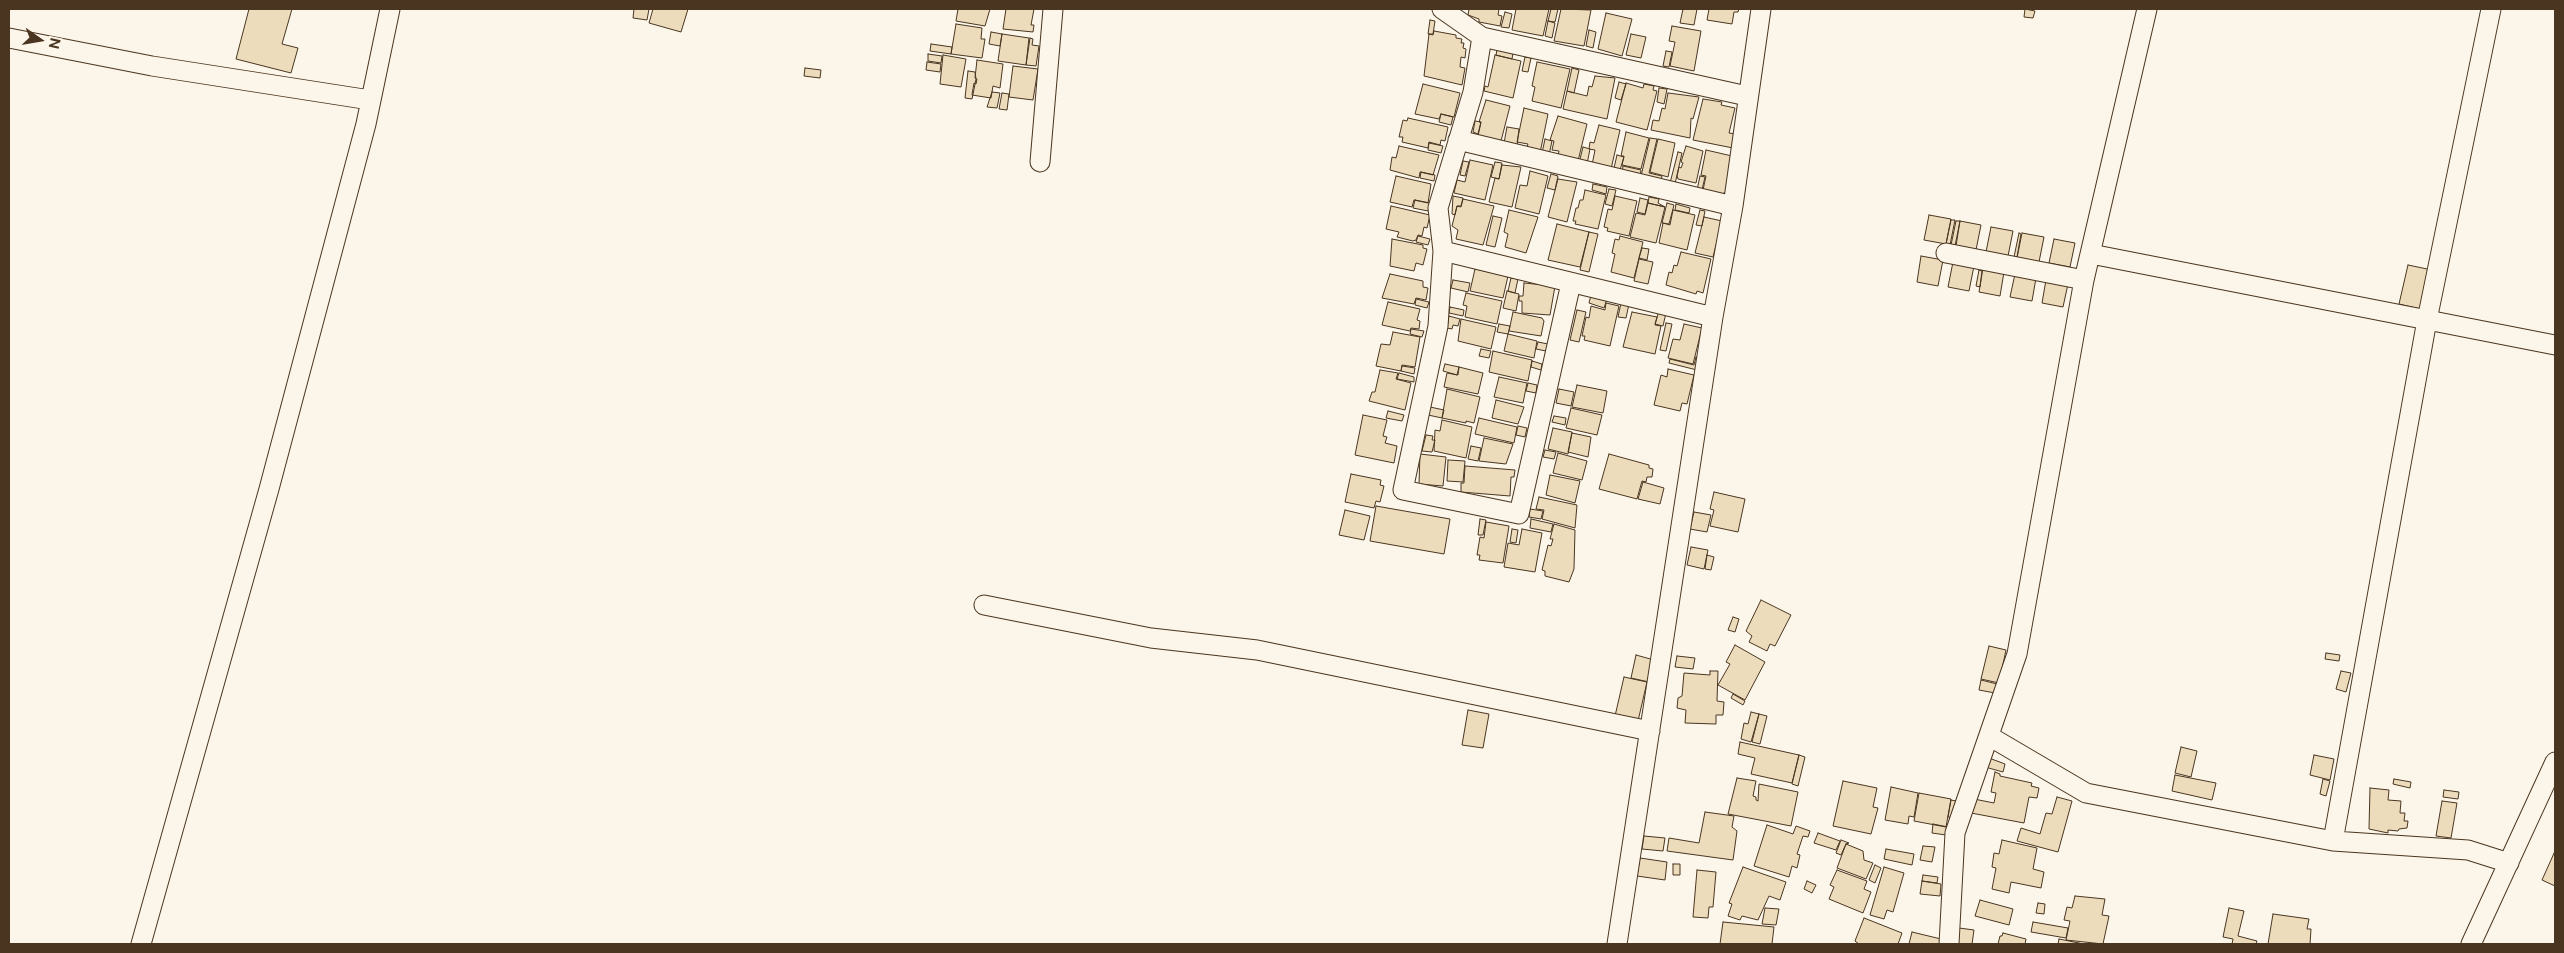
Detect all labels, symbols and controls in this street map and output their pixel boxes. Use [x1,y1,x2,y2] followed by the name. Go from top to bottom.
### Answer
[15,15,65,65] north arrow
[46,36,64,51] text: N

